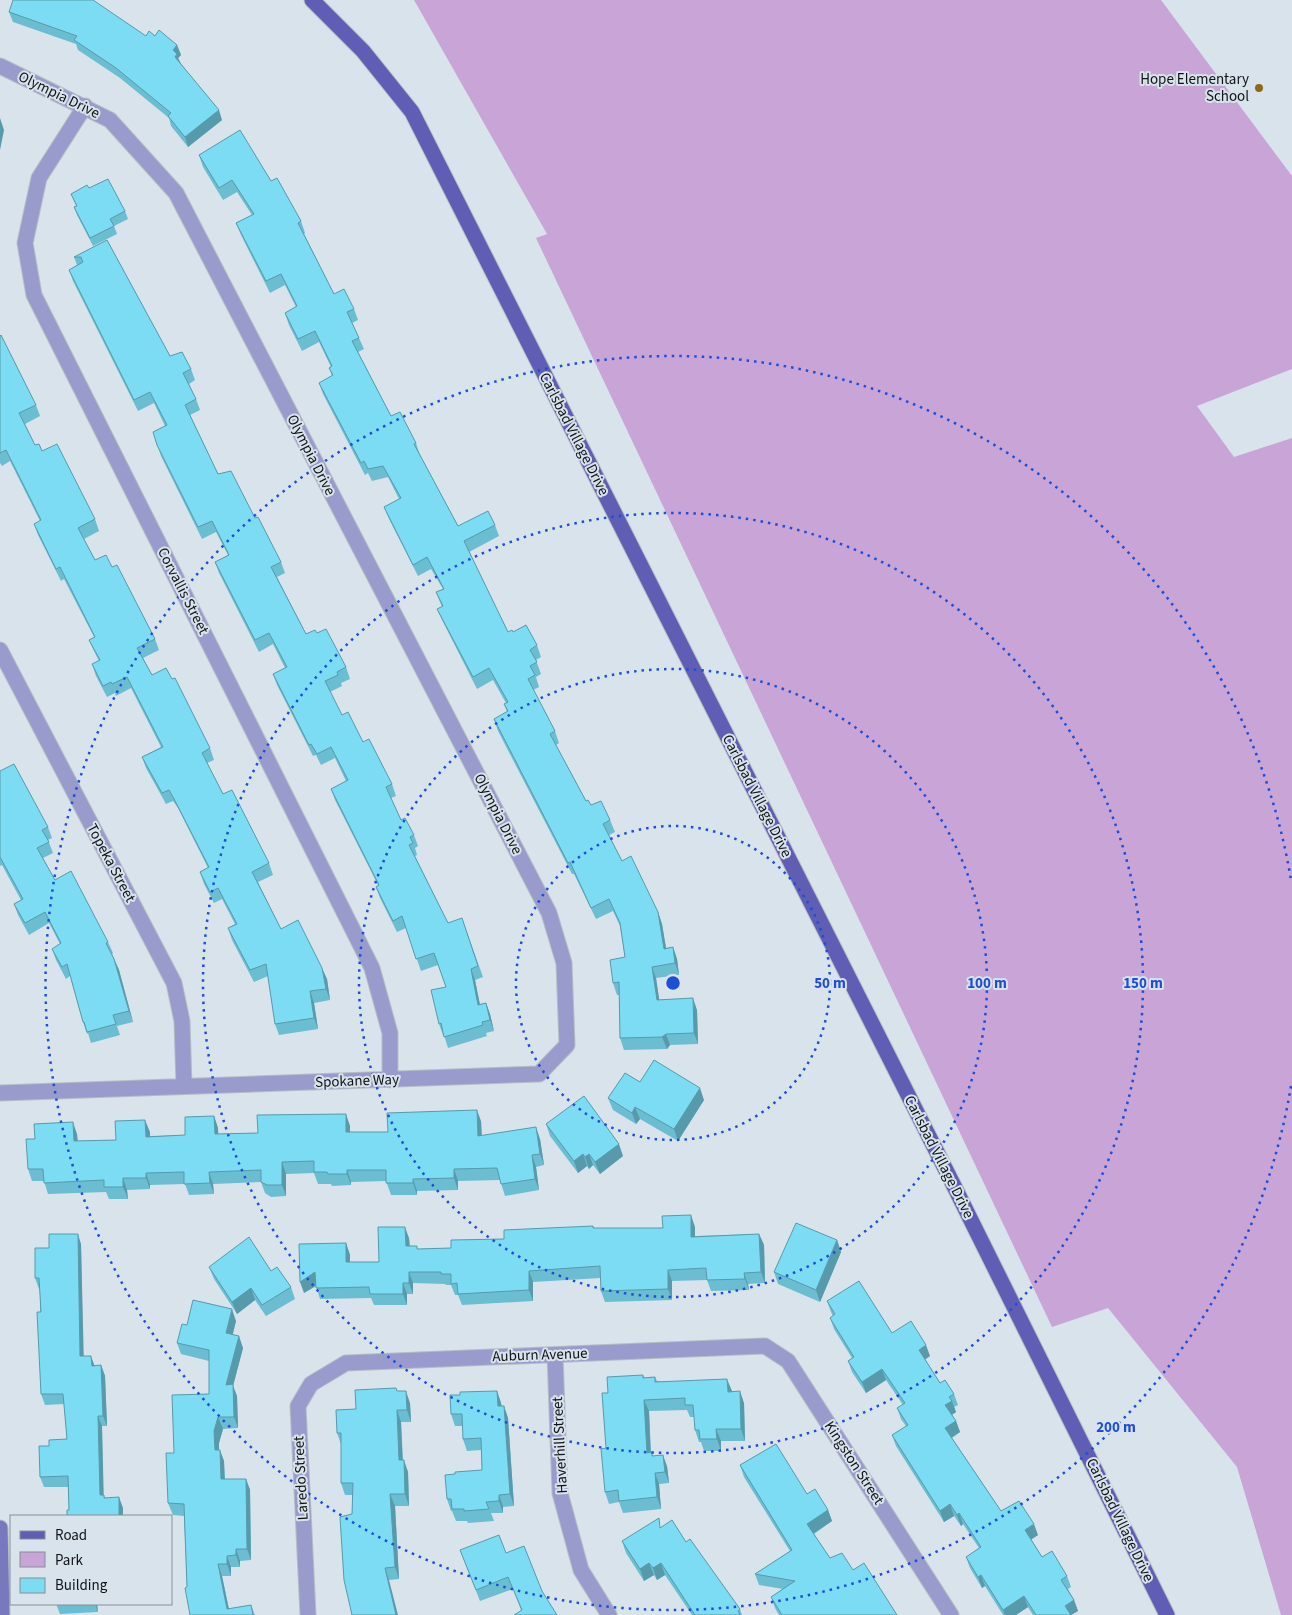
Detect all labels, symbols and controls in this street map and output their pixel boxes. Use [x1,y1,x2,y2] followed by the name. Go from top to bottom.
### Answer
[15,66,103,124] street label: Olympia Drive
[1140,69,1249,107] place label: Hope Elementary School
[1253,82,1265,94] marker: Hope Elementary School
[534,369,614,499] street label: Carlsbad Village Drive
[282,411,340,499] street label: Olympia Drive
[152,544,214,638] street label: Corvallis Street
[717,731,797,861] street label: Carlsbad Village Drive
[469,770,527,858] street label: Olympia Drive
[81,820,141,906] street label: Topeka Street
[814,973,846,994] text: 50 m
[967,973,1007,994] text: 100 m
[1123,973,1163,994] text: 150 m
[664,974,682,992] centre of rings
[315,1069,399,1093] street label: Spokane Way
[899,1092,979,1222] street label: Carlsbad Village Drive
[492,1343,588,1367] street label: Auburn Avenue
[547,1396,573,1494] street label: Haverhill Street
[819,1417,889,1509] street label: Kingston Street
[1096,1417,1136,1438] text: 200 m
[288,1435,314,1521] street label: Laredo Street
[1081,1455,1159,1585] street label: Carlsbad Village Drive
[10,1515,172,1605] legend
[55,1525,87,1546] text: Road
[55,1550,84,1571] text: Park
[55,1575,108,1596] text: Building

